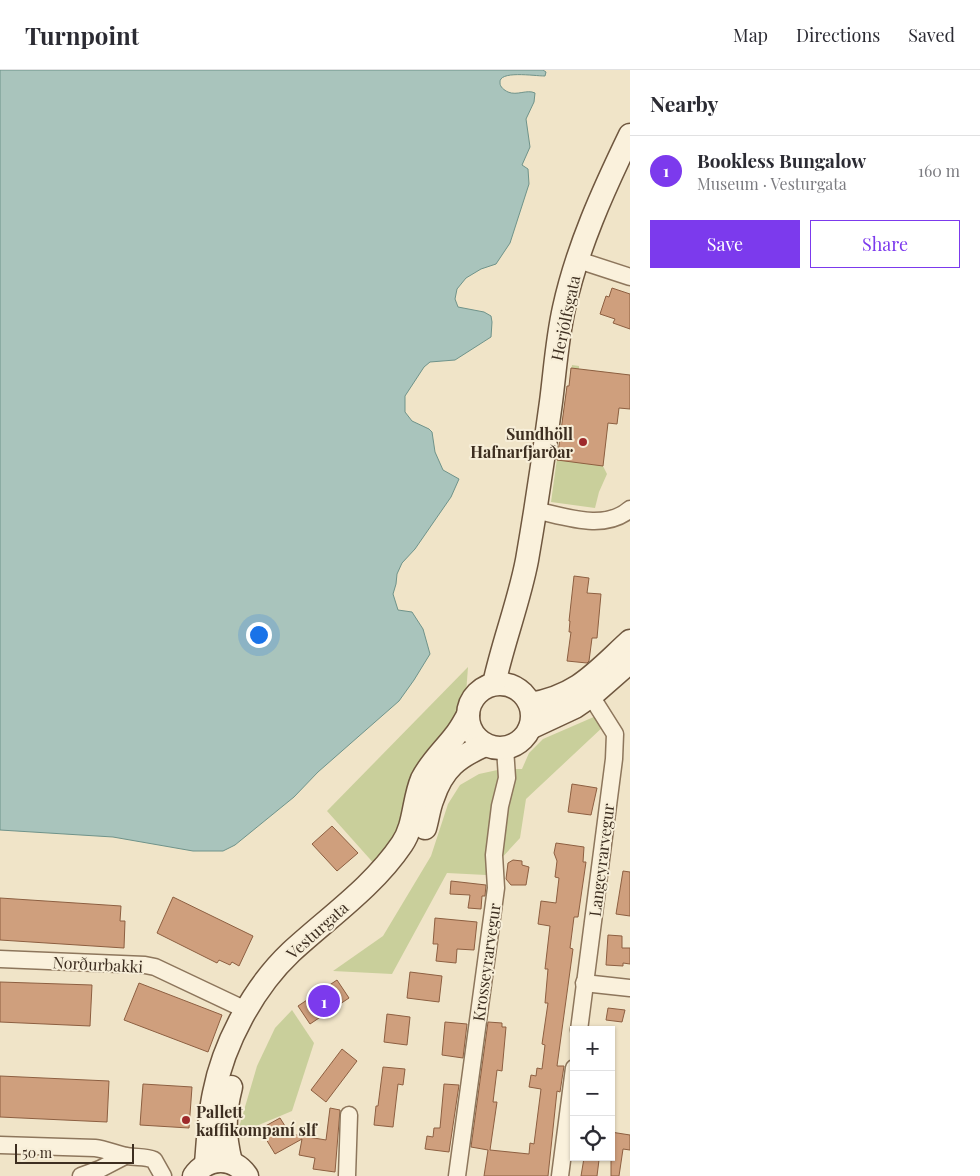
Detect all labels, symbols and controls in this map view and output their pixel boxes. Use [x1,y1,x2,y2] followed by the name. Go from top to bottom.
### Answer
[25,19,139,51] text: Turnpoint
[733,23,768,47] text: Map
[796,23,880,47] text: Directions
[908,23,955,47] text: Saved
[650,89,719,117] text: Nearby
[697,147,866,173] text: Bookless Bungalow
[663,160,669,181] text: 1
[918,160,960,181] text: 160 m
[697,173,847,194] text: Museum · Vesturgata
[650,220,800,268] button: Save
[810,220,960,268] button: Share
[546,273,584,363] street label: Herjólfsgata
[470,423,574,462] place label: Sundhöll Hafnarfjarðar
[577,436,589,448] marker: Sundhöll Hafnarfjarðar
[246,622,272,648] your location
[584,802,618,918] street label: Langeyrarvegur
[281,897,352,964] street label: Vesturgata
[467,902,505,1022] street label: Krosseyrarvegur
[52,951,144,977] street label: Norðurbakki
[308,982,340,1020] pin: 1
[570,1026,615,1161] map controls
[570,1026,615,1071] button: +
[570,1071,615,1116] button: −
[196,1101,318,1140] place label: Pallett kaffikompaní slf
[180,1114,192,1126] marker: Pallett kaffikompaní slf
[570,1116,615,1161] button: locate
[15,1141,134,1164] scale bar
[22,1143,52,1162] text: 50 m

